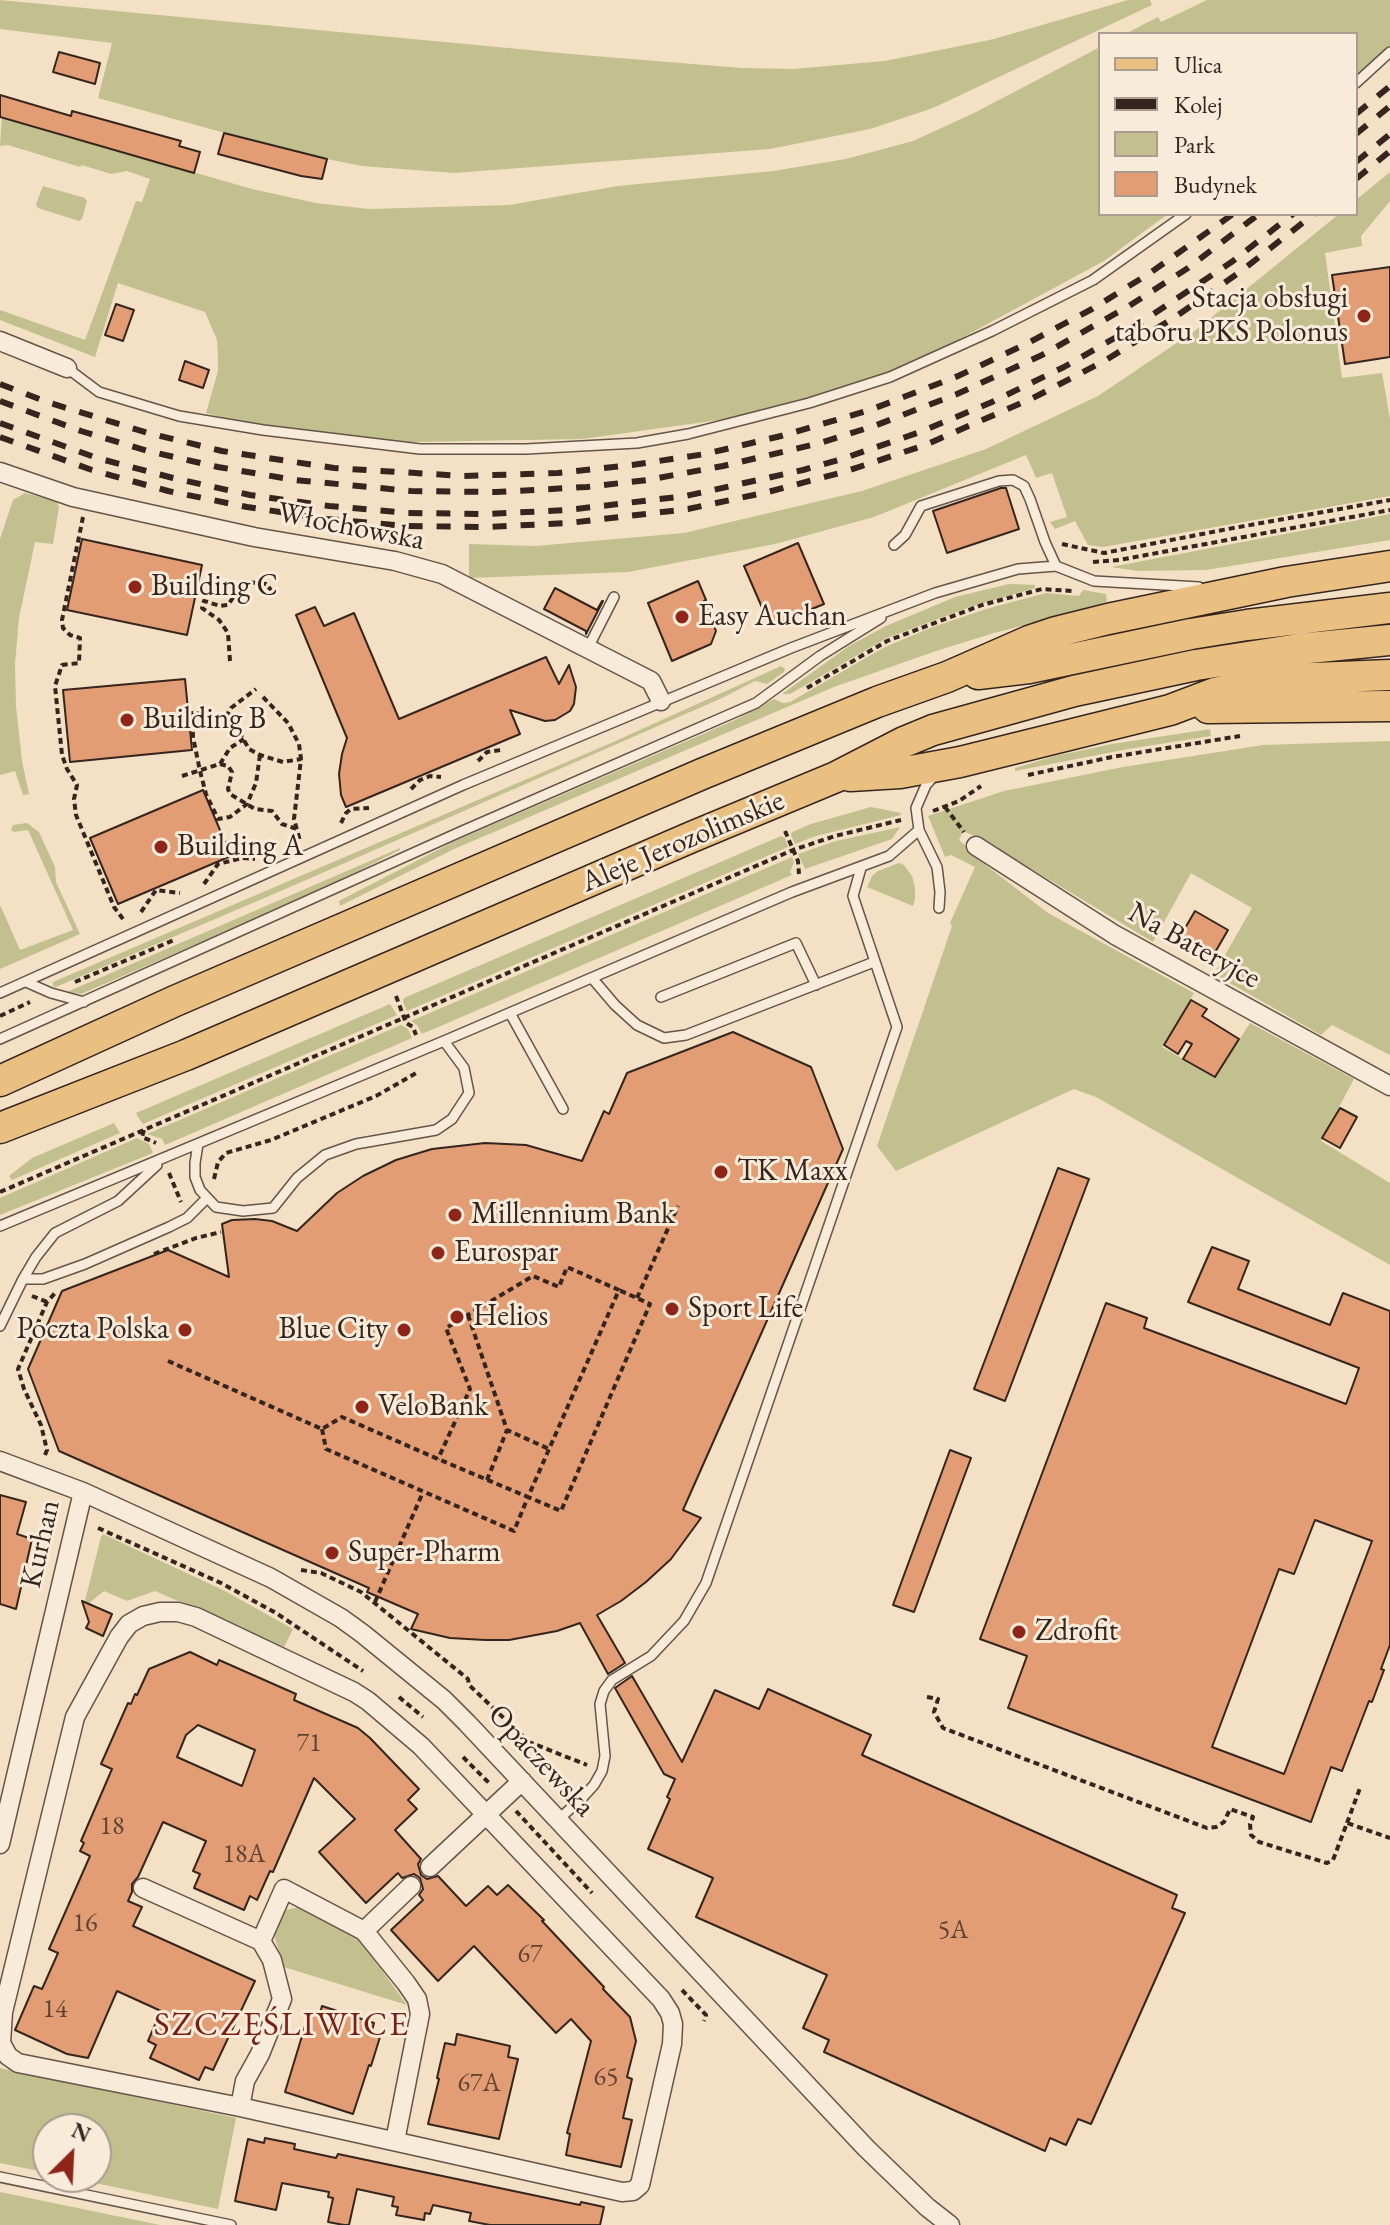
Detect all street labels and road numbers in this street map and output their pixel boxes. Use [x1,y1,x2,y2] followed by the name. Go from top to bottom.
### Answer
[274,495,428,559] street label: Włochowska
[576,783,790,901] street label: Aleje Jerozolimskie
[1122,895,1266,997] street label: Na Bateryjce
[13,1496,69,1592] street label: Kurhan
[480,1697,602,1825] street label: Opaczewska

